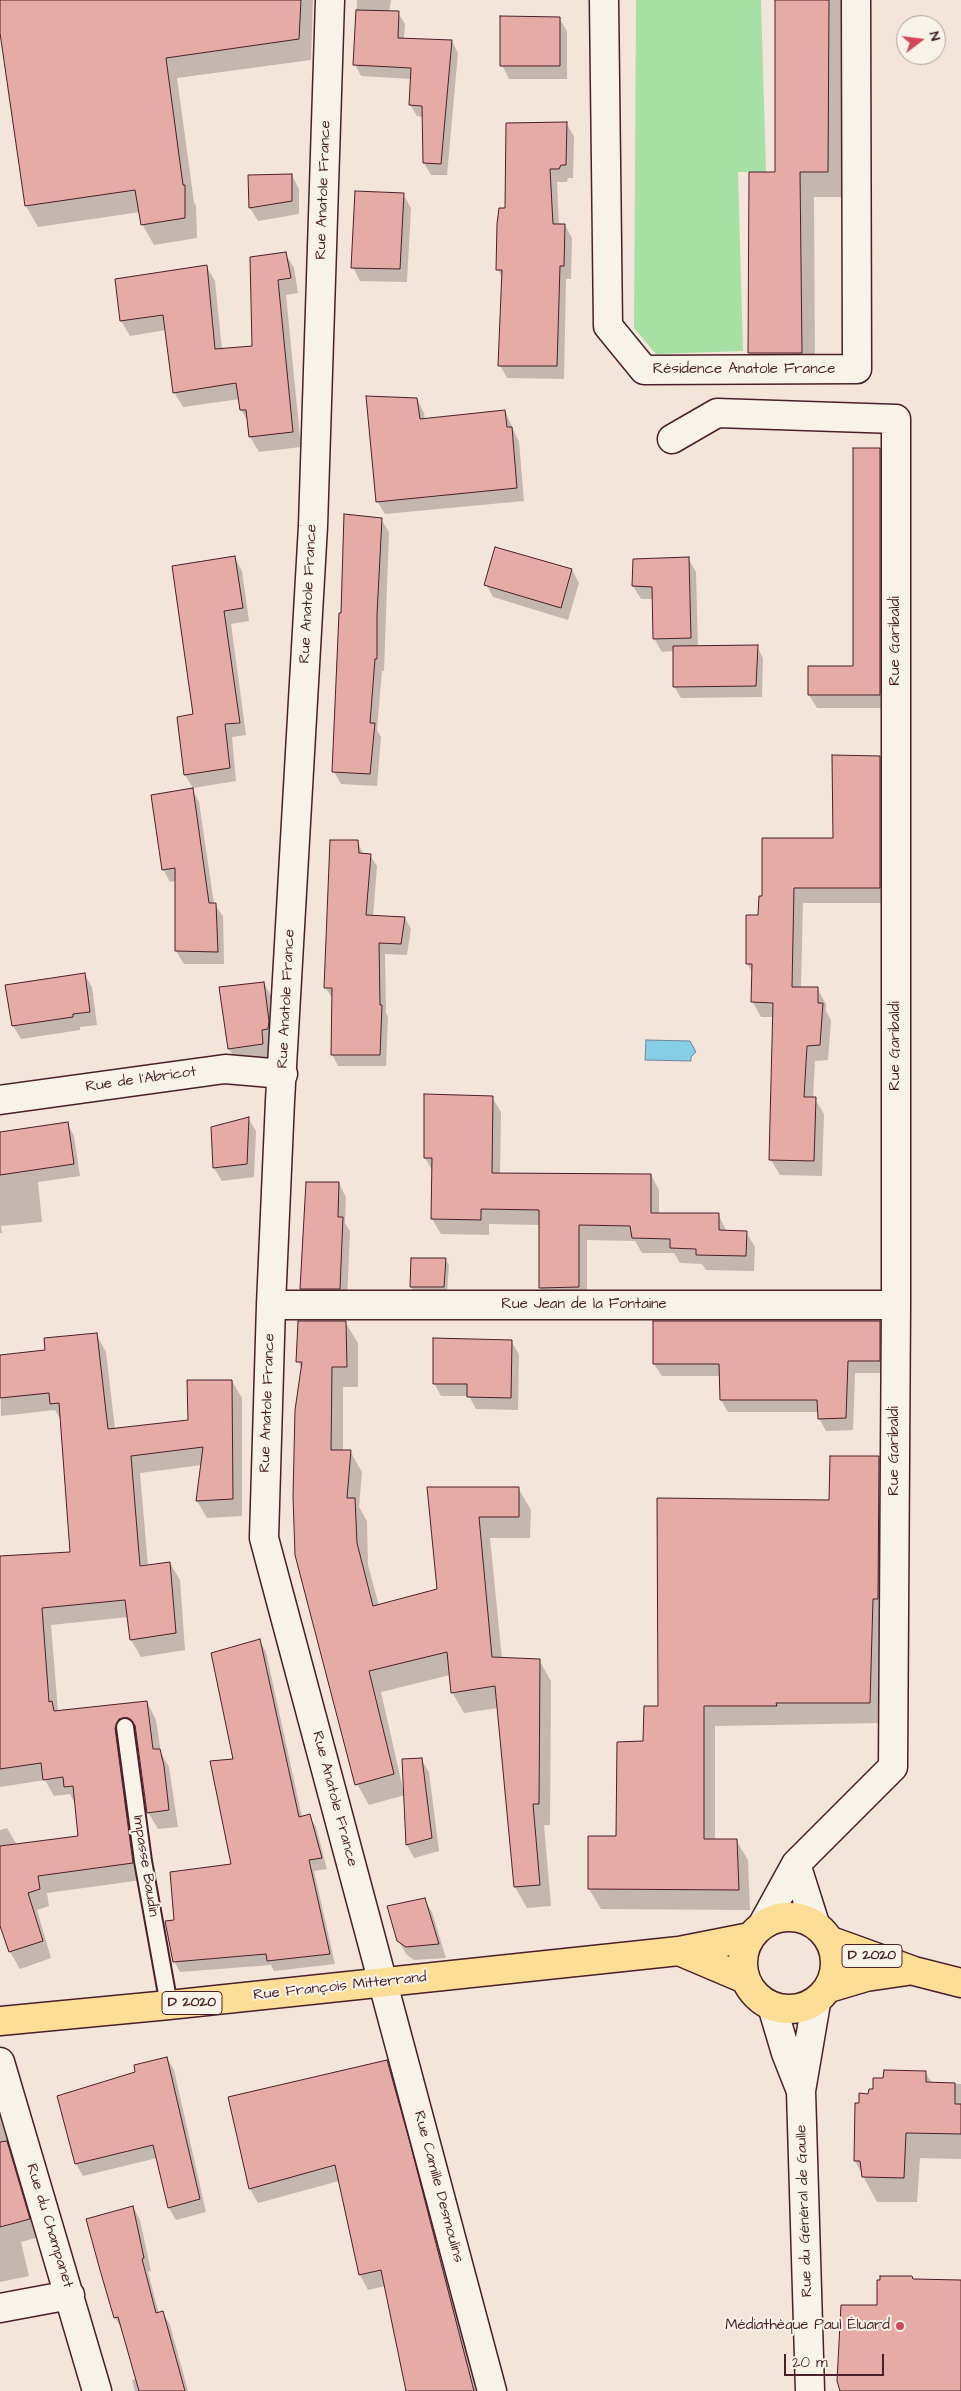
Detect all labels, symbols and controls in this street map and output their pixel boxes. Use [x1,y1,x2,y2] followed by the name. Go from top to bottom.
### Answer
[896,15,946,65] north arrow
[924,30,945,43] text: N
[313,120,335,260] street label: Rue Anatole France
[653,361,835,379] street label: Résidence Anatole France
[296,524,322,664] street label: Rue Anatole France
[887,596,905,686] street label: Rue Garibaldi
[274,929,300,1069] street label: Rue Anatole France
[887,1001,905,1091] street label: Rue Garibaldi
[84,1063,198,1097] street label: Rue de l'Abricot
[501,1296,667,1314] street label: Rue Jean de la Fontaine
[257,1333,279,1473] street label: Rue Anatole France
[886,1406,904,1496] street label: Rue Garibaldi
[307,1729,361,1869] street label: Rue Anatole France
[128,1814,162,1918] street label: Impasse Baudin
[842,1944,902,1968] road number: D 2020
[252,1969,428,2005] street label: Rue François Mitterrand
[162,1992,222,2015] road number: D 2020
[409,2109,467,2265] street label: Rue Camille Desmoulins
[793,2125,817,2297] street label: Rue du Général de Gaulle
[22,2162,76,2290] street label: Rue du Champanet
[725,2317,890,2335] place label: Médiathèque Paul Éluard
[894,2320,906,2332] marker: Médiathèque Paul Éluard
[786,2344,886,2376] scale bar
[792,2352,828,2373] text: 20 m

